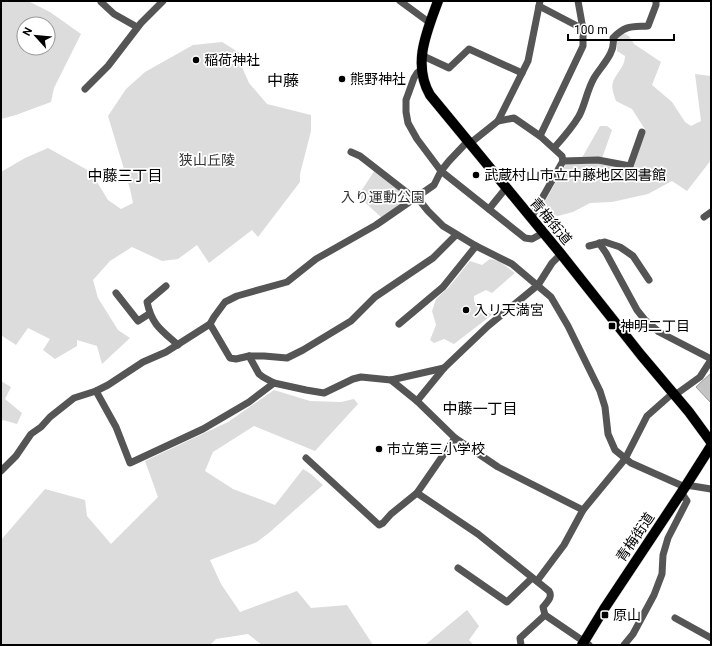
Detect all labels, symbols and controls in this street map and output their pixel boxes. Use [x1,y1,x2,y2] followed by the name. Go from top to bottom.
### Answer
[16,16,56,56] north arrow
[568,16,674,42] scale bar
[574,23,608,37] text: 100 m
[20,25,35,38] text: N
[204,52,260,68] place label: 稲荷神社
[191,55,201,65] marker: 稲荷神社
[267,71,299,90] district label: 中藤
[350,71,406,87] place label: 熊野神社
[337,74,347,84] marker: 熊野神社
[179,152,235,168] park label: 狭山丘陵
[87,167,163,185] district label: 中藤三丁目
[484,167,666,183] place label: 武蔵村山市立中藤地区図書館
[471,170,481,180] marker: 武蔵村山市立中藤地区図書館
[341,189,425,205] park label: 入り運動公園
[527,194,575,248] street label: 青梅街道
[474,302,544,318] place label: 入リ天満宮
[461,305,471,315] marker: 入リ天満宮
[620,318,690,334] place label: 神明二丁目
[607,321,617,331] marker: 神明二丁目
[442,400,518,418] district label: 中藤一丁目
[387,441,485,457] place label: 市立第三小学校
[374,444,384,454] marker: 市立第三小学校
[613,509,657,565] street label: 青梅街道
[613,607,641,623] place label: 原山
[600,610,610,620] marker: 原山

